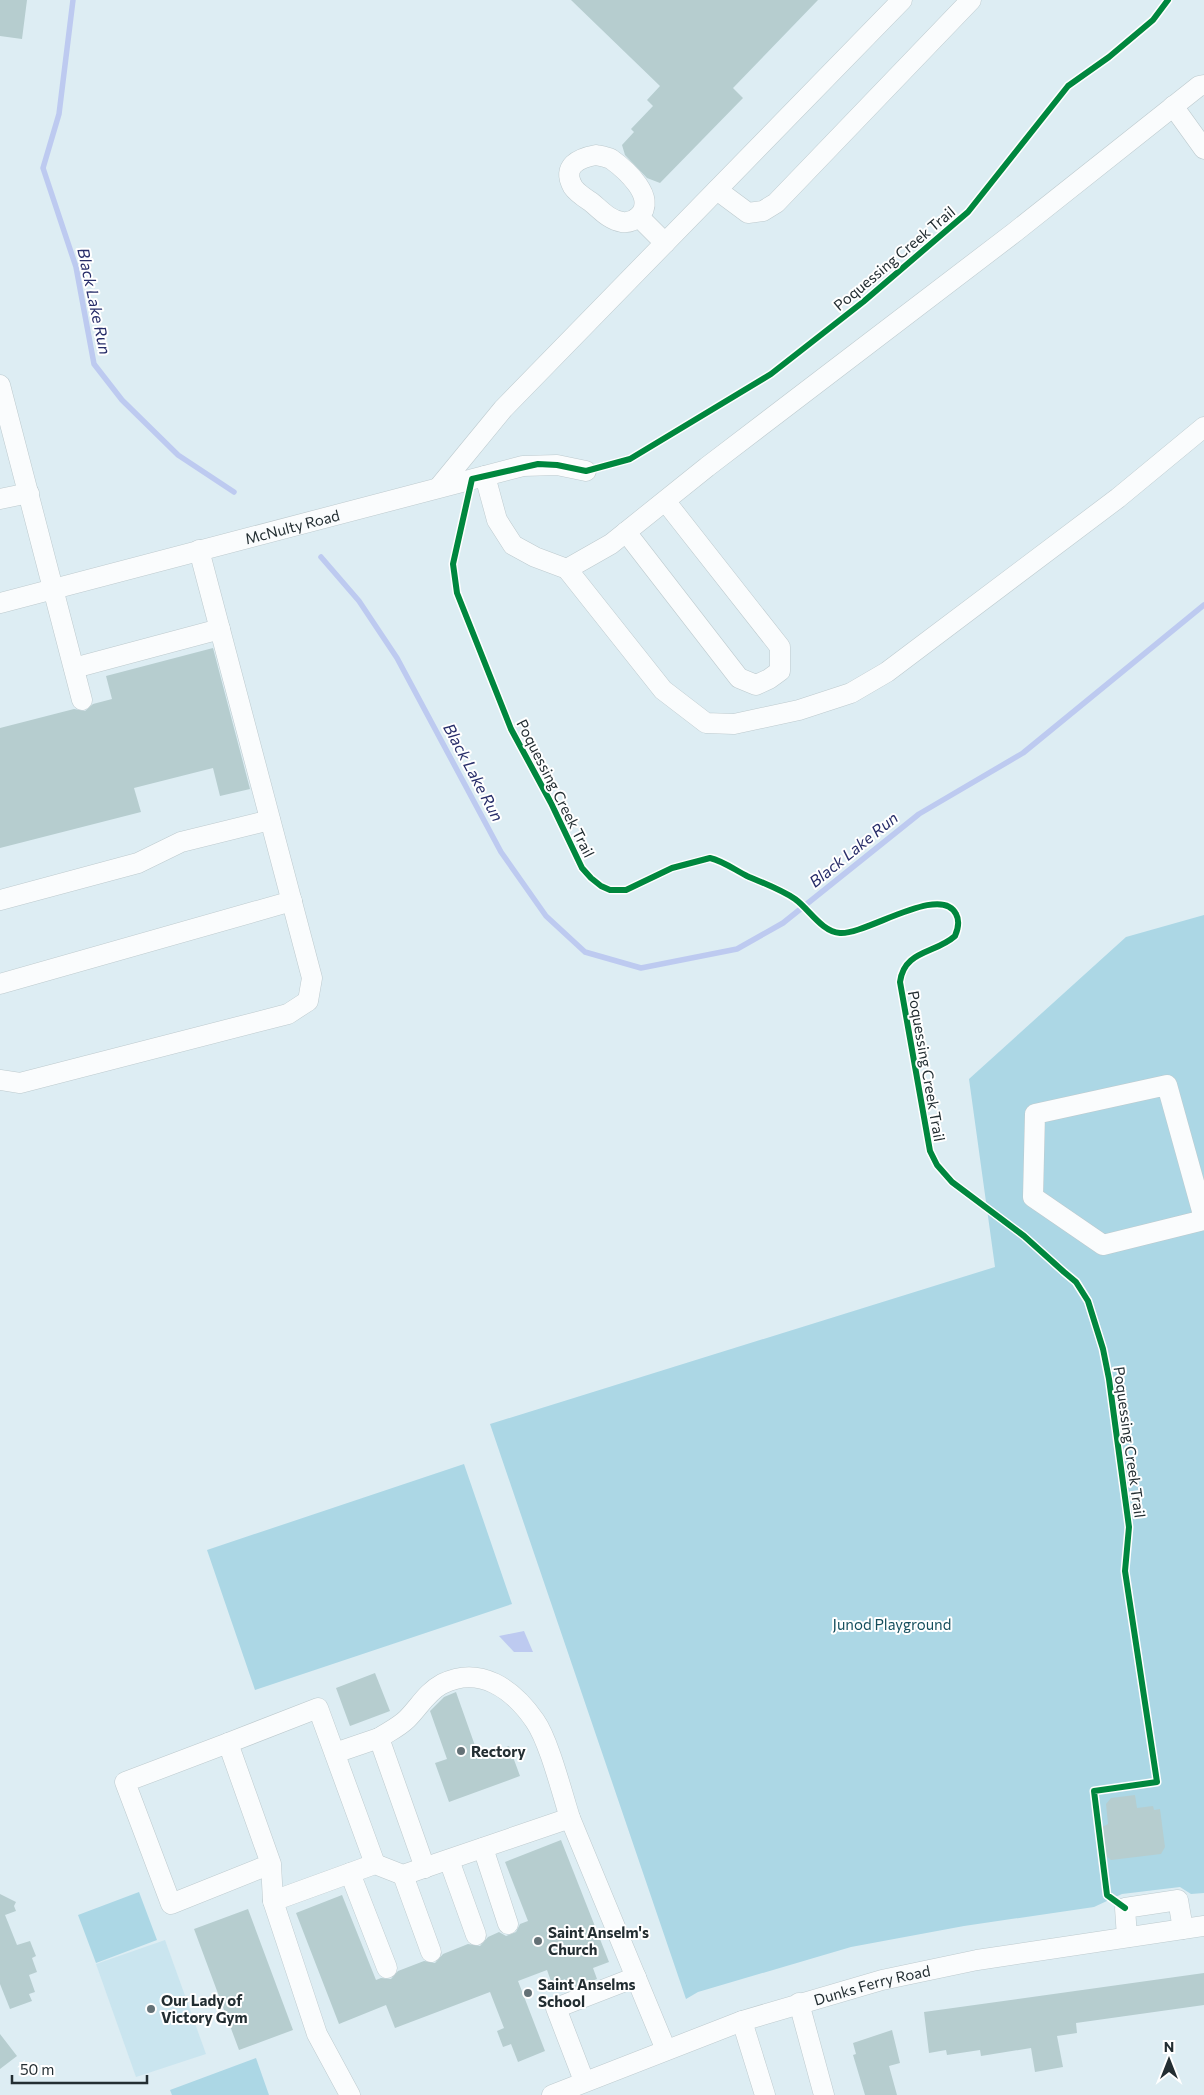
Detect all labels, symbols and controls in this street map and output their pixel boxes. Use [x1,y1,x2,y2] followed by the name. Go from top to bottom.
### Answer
[830,202,958,314] street label: Poquessing Creek Trail
[74,246,116,356] water label: Black Lake Run
[243,505,341,547] street label: McNulty Road
[513,716,599,860] street label: Poquessing Creek Trail
[440,720,508,824] water label: Black Lake Run
[805,807,901,891] water label: Black Lake Run
[905,989,949,1143] street label: Poquessing Creek Trail
[1110,1365,1150,1519] street label: Poquessing Creek Trail
[833,1615,951,1633] park label: Junod Playground
[471,1742,526,1760] place label: Rectory
[455,1745,467,1757] marker: Rectory
[548,1923,649,1958] place label: Saint Anselm's Church
[532,1935,544,1947] marker: Saint Anselm's Church
[812,1961,932,2009] street label: Dunks Ferry Road
[538,1975,635,2010] place label: Saint Anselms School
[522,1987,534,1999] marker: Saint Anselms School
[161,1991,248,2026] place label: Our Lady of Victory Gym
[145,2003,157,2015] marker: Our Lady of Victory Gym
[1144,2035,1194,2085] north arrow
[1164,2038,1174,2055] text: N
[12,2052,148,2084] scale bar
[20,2060,54,2078] text: 50 m

